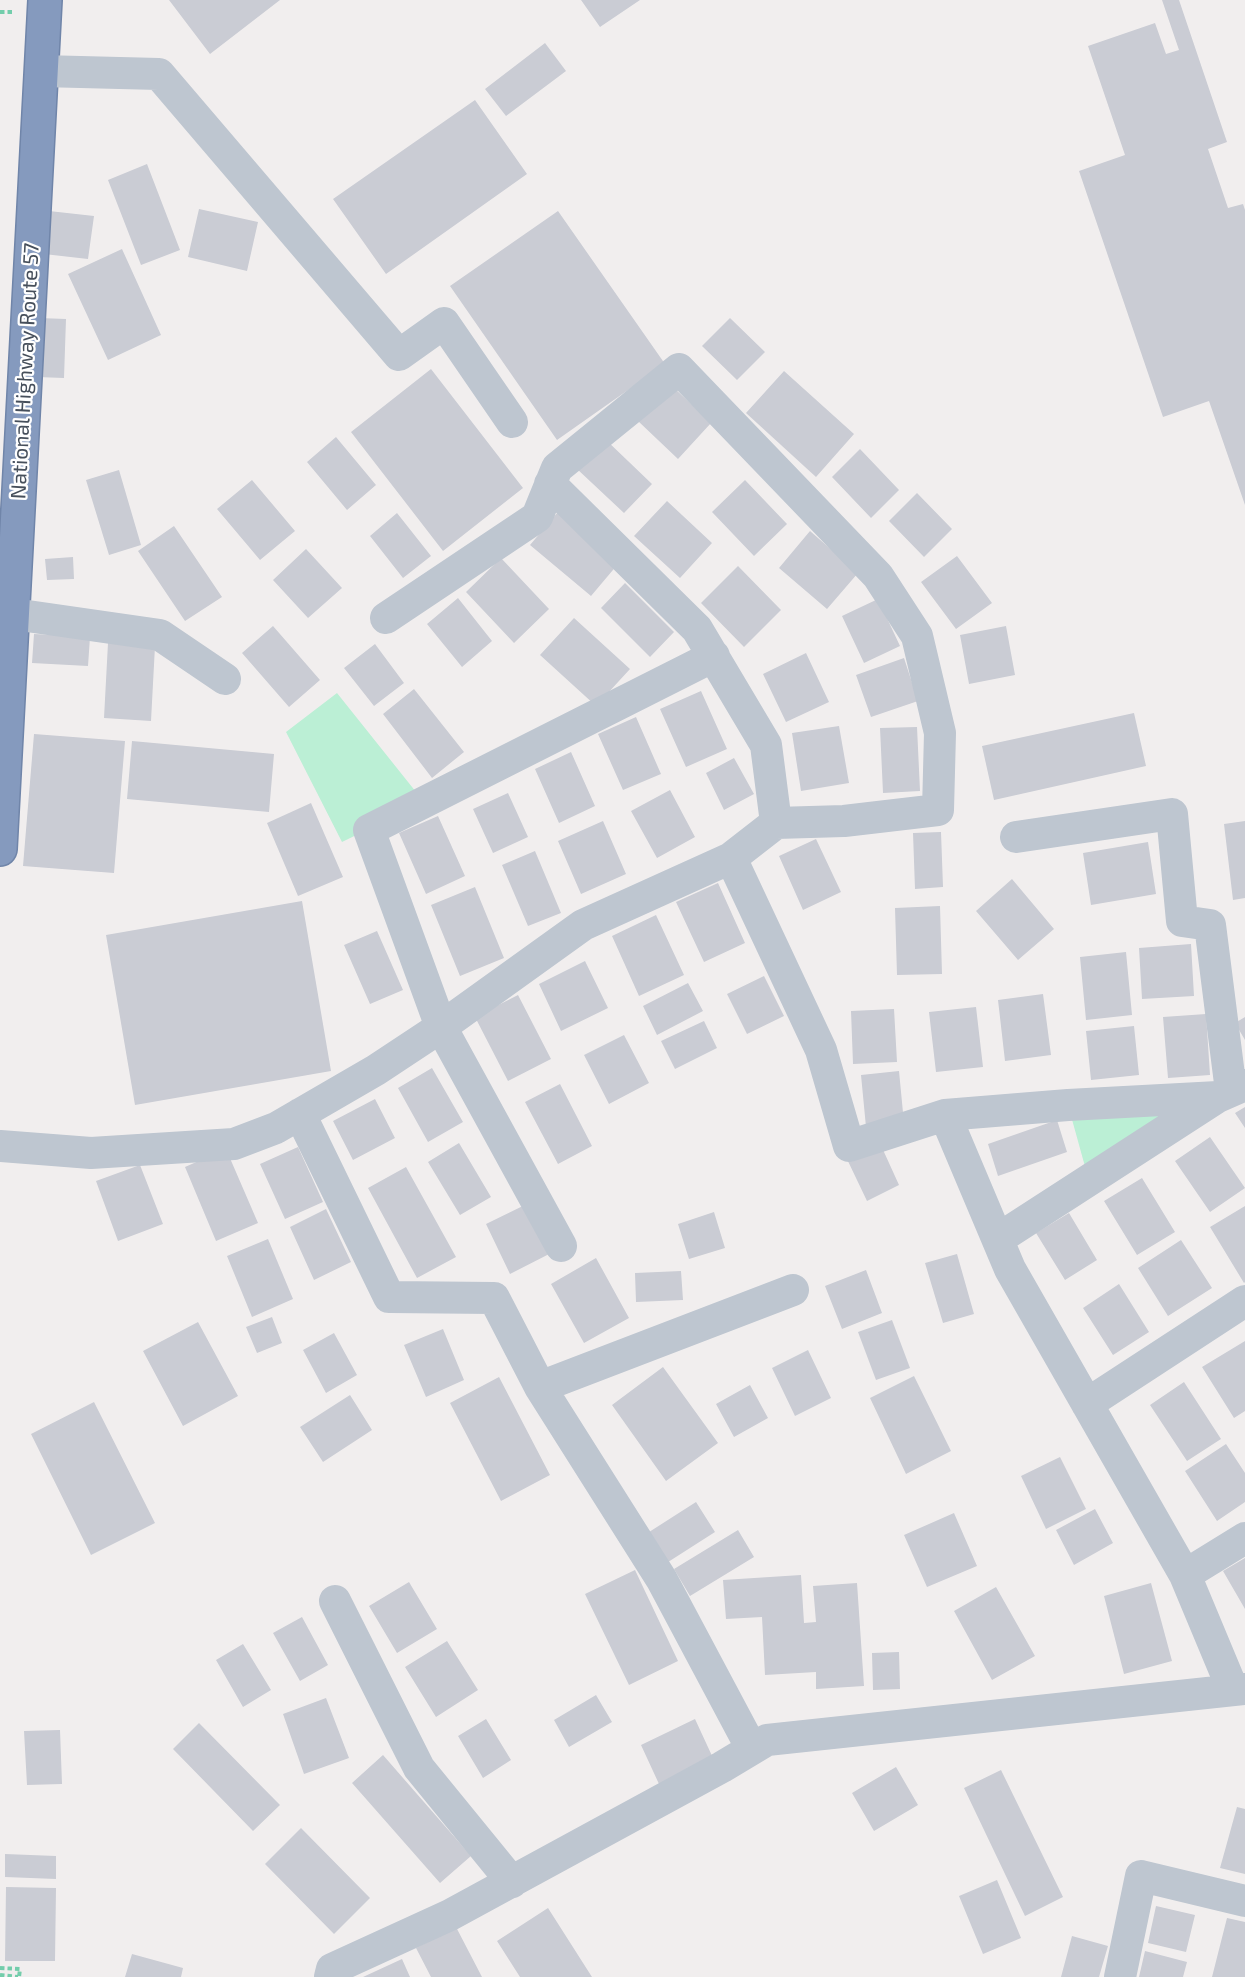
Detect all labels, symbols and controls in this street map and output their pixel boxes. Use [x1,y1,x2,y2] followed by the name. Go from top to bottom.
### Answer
[6,242,44,500] street label: National Highway Route 57

